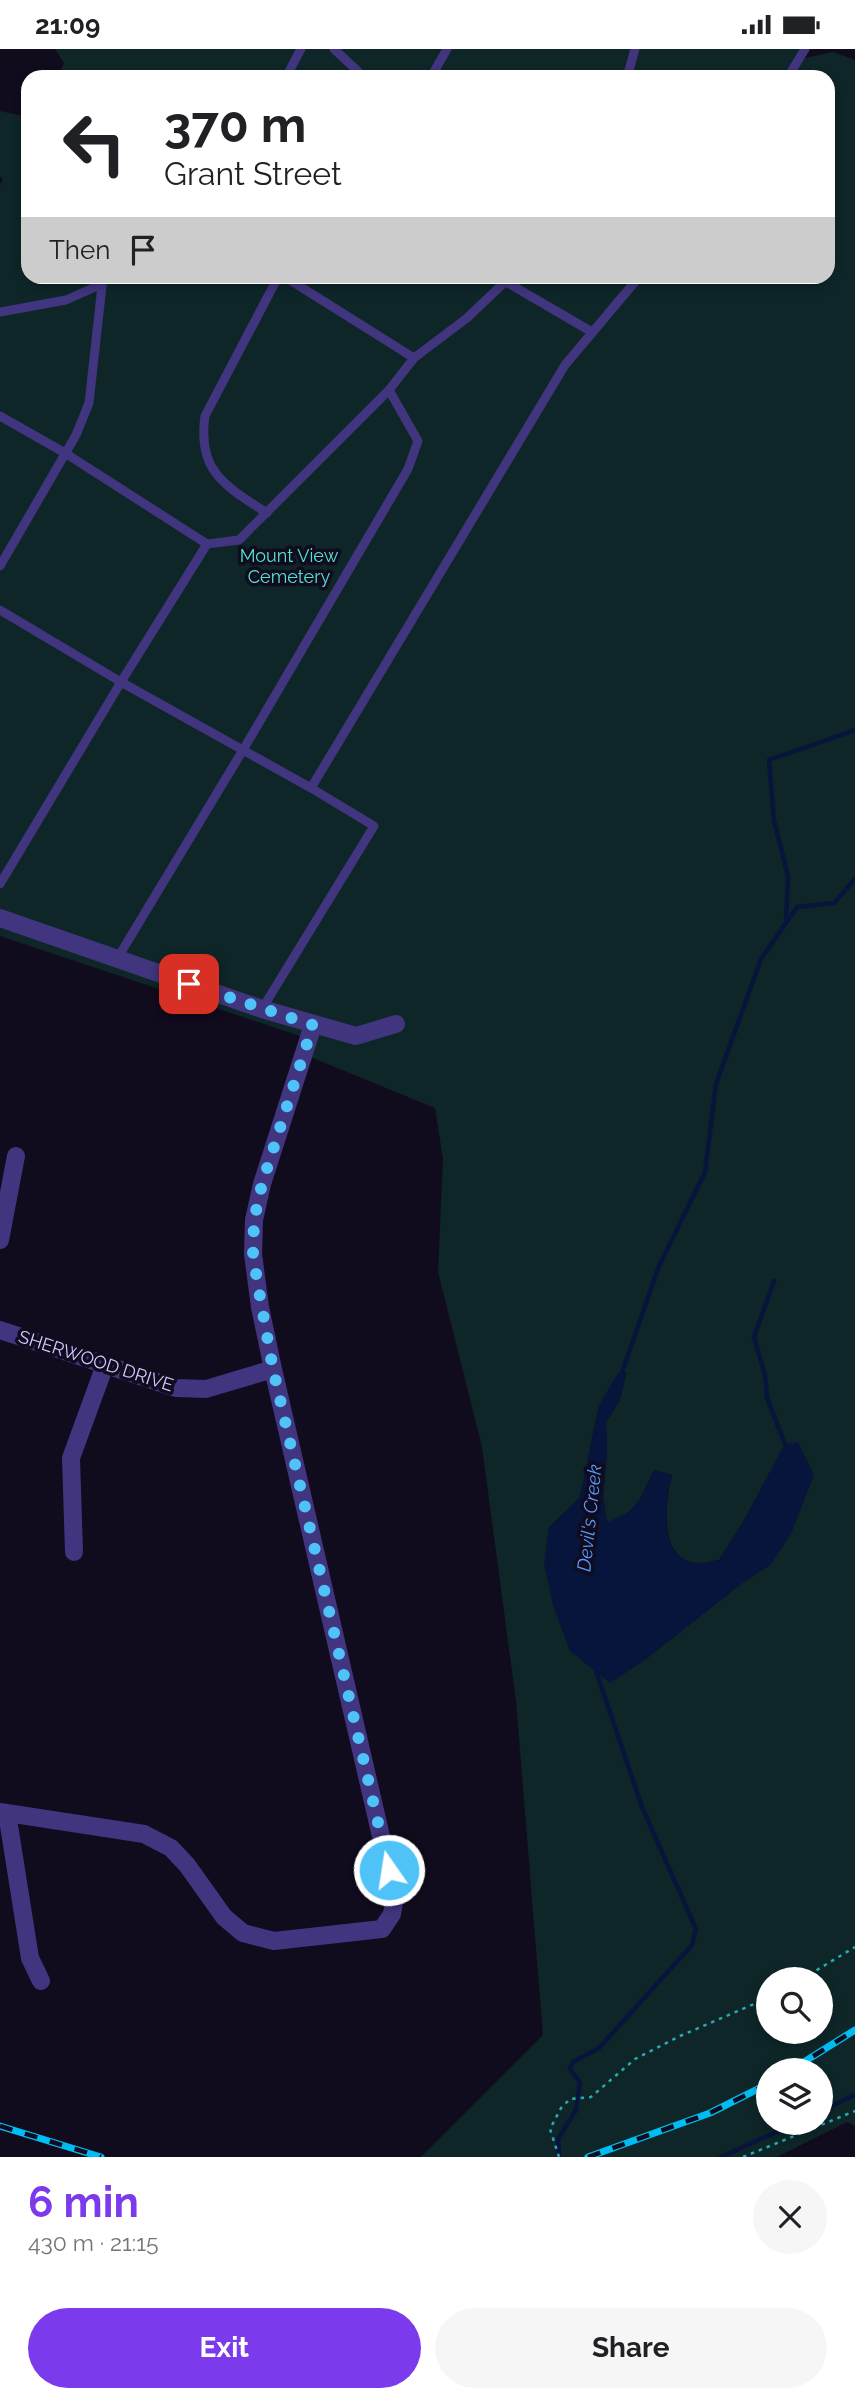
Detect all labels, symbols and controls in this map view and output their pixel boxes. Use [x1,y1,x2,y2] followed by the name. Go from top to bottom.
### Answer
[35,10,100,40] text: 21:09
[164,96,306,153] text: 370 m
[49,98,140,189] icon: left
[164,155,342,192] text: Grant Street
[124,231,162,269] icon: arrive
[49,235,110,265] text: Then
[240,545,339,587] park label: Mount View Cemetery
[159,954,219,1014] pin
[170,965,208,1003] icon: arrive
[16,1326,176,1396] street label: SHERWOOD DRIVE
[572,1463,606,1573] water label: Devil's Creek
[352,1833,426,1907] position arrow
[756,1967,833,2135] map controls
[756,1967,833,2044] button: search
[756,2058,833,2135] button: layers
[28,2178,139,2227] text: 6 min
[753,2180,827,2254] button: close
[28,2229,159,2256] text: 430 m · 21:15
[28,2308,421,2388] button: Exit
[435,2308,827,2388] button: Share

